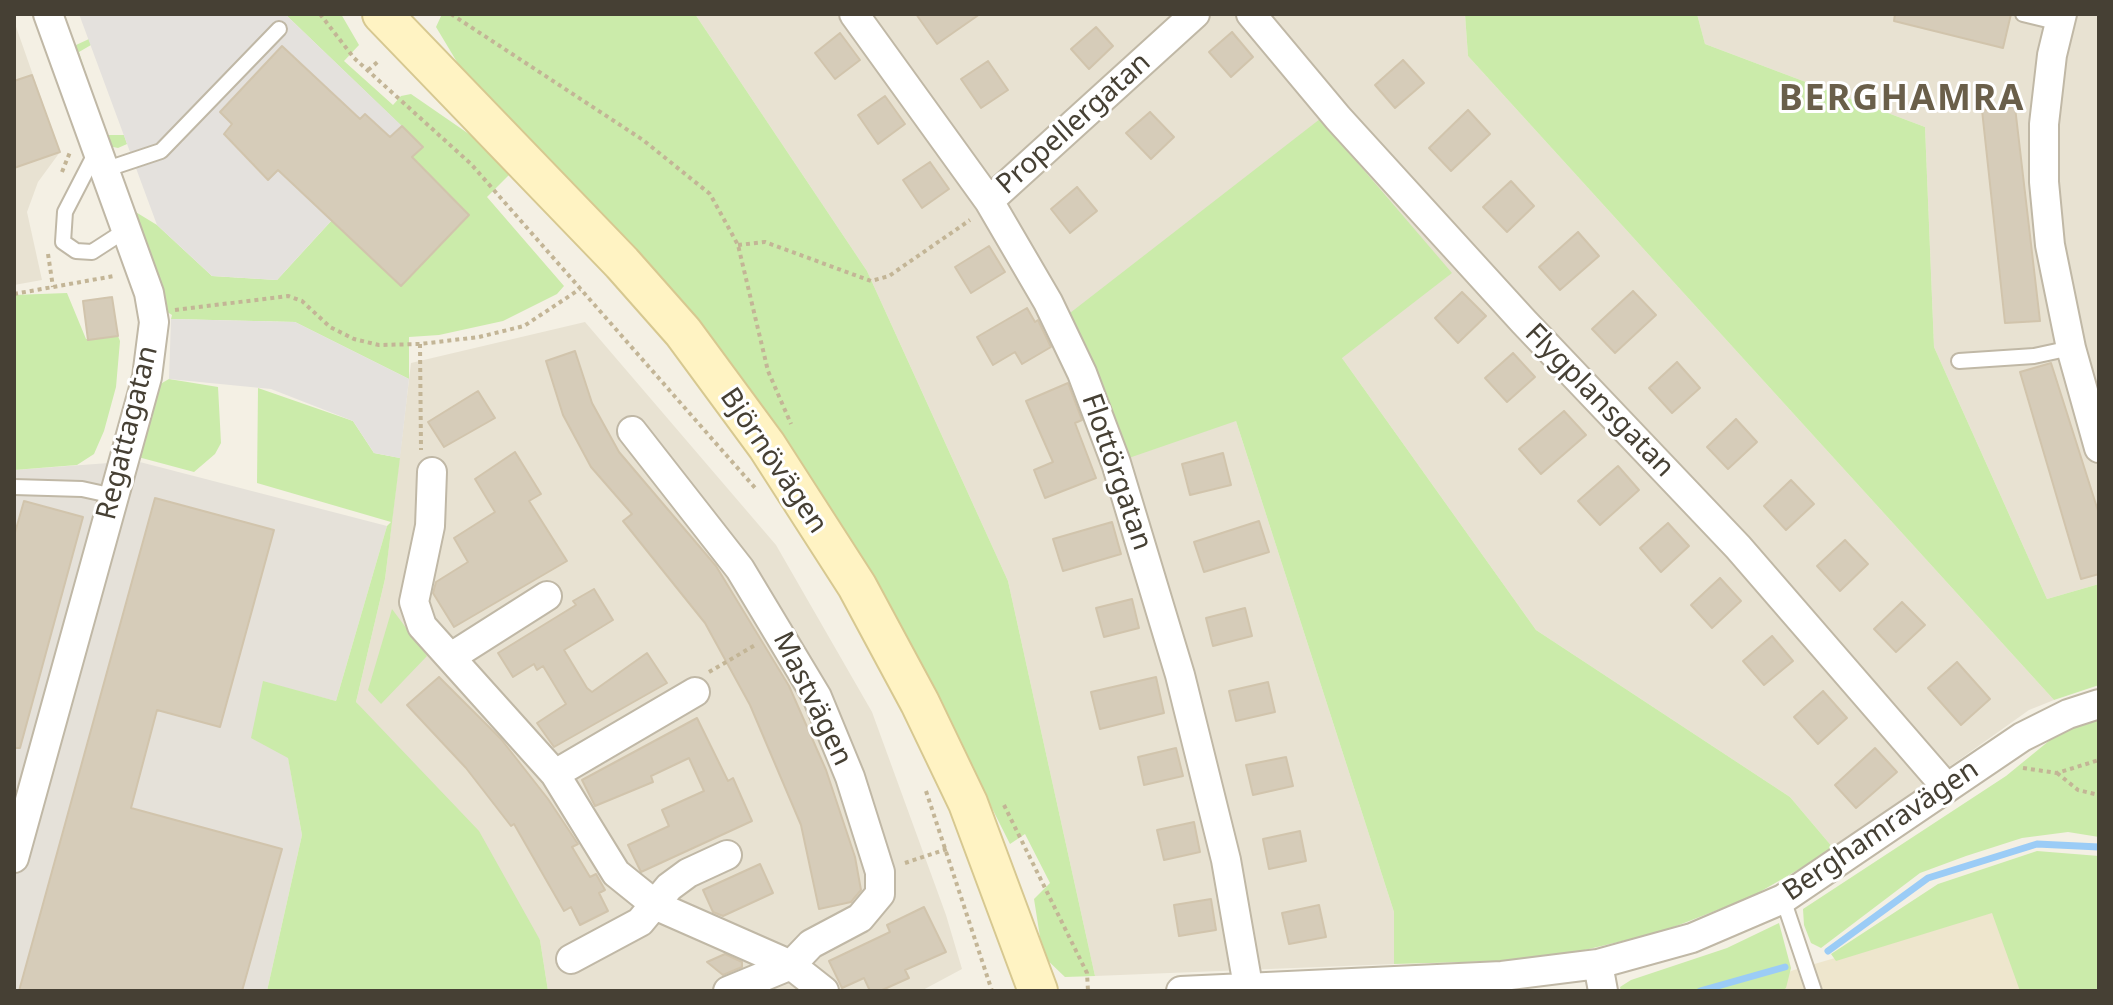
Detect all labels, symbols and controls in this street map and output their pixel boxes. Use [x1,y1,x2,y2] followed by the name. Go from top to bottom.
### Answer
[990,46,1158,202] street label: Propellergatan
[1779,78,2025,122] district label: BERGHAMRA
[1517,317,1681,485] street label: Flygplansgatan
[90,343,166,523] street label: Regattagatan
[712,382,834,540] street label: Björnövägen
[1074,389,1158,555] street label: Flottörgatan
[765,627,859,771] street label: Mastvägen
[1777,753,1985,909] street label: Berghamravägen

